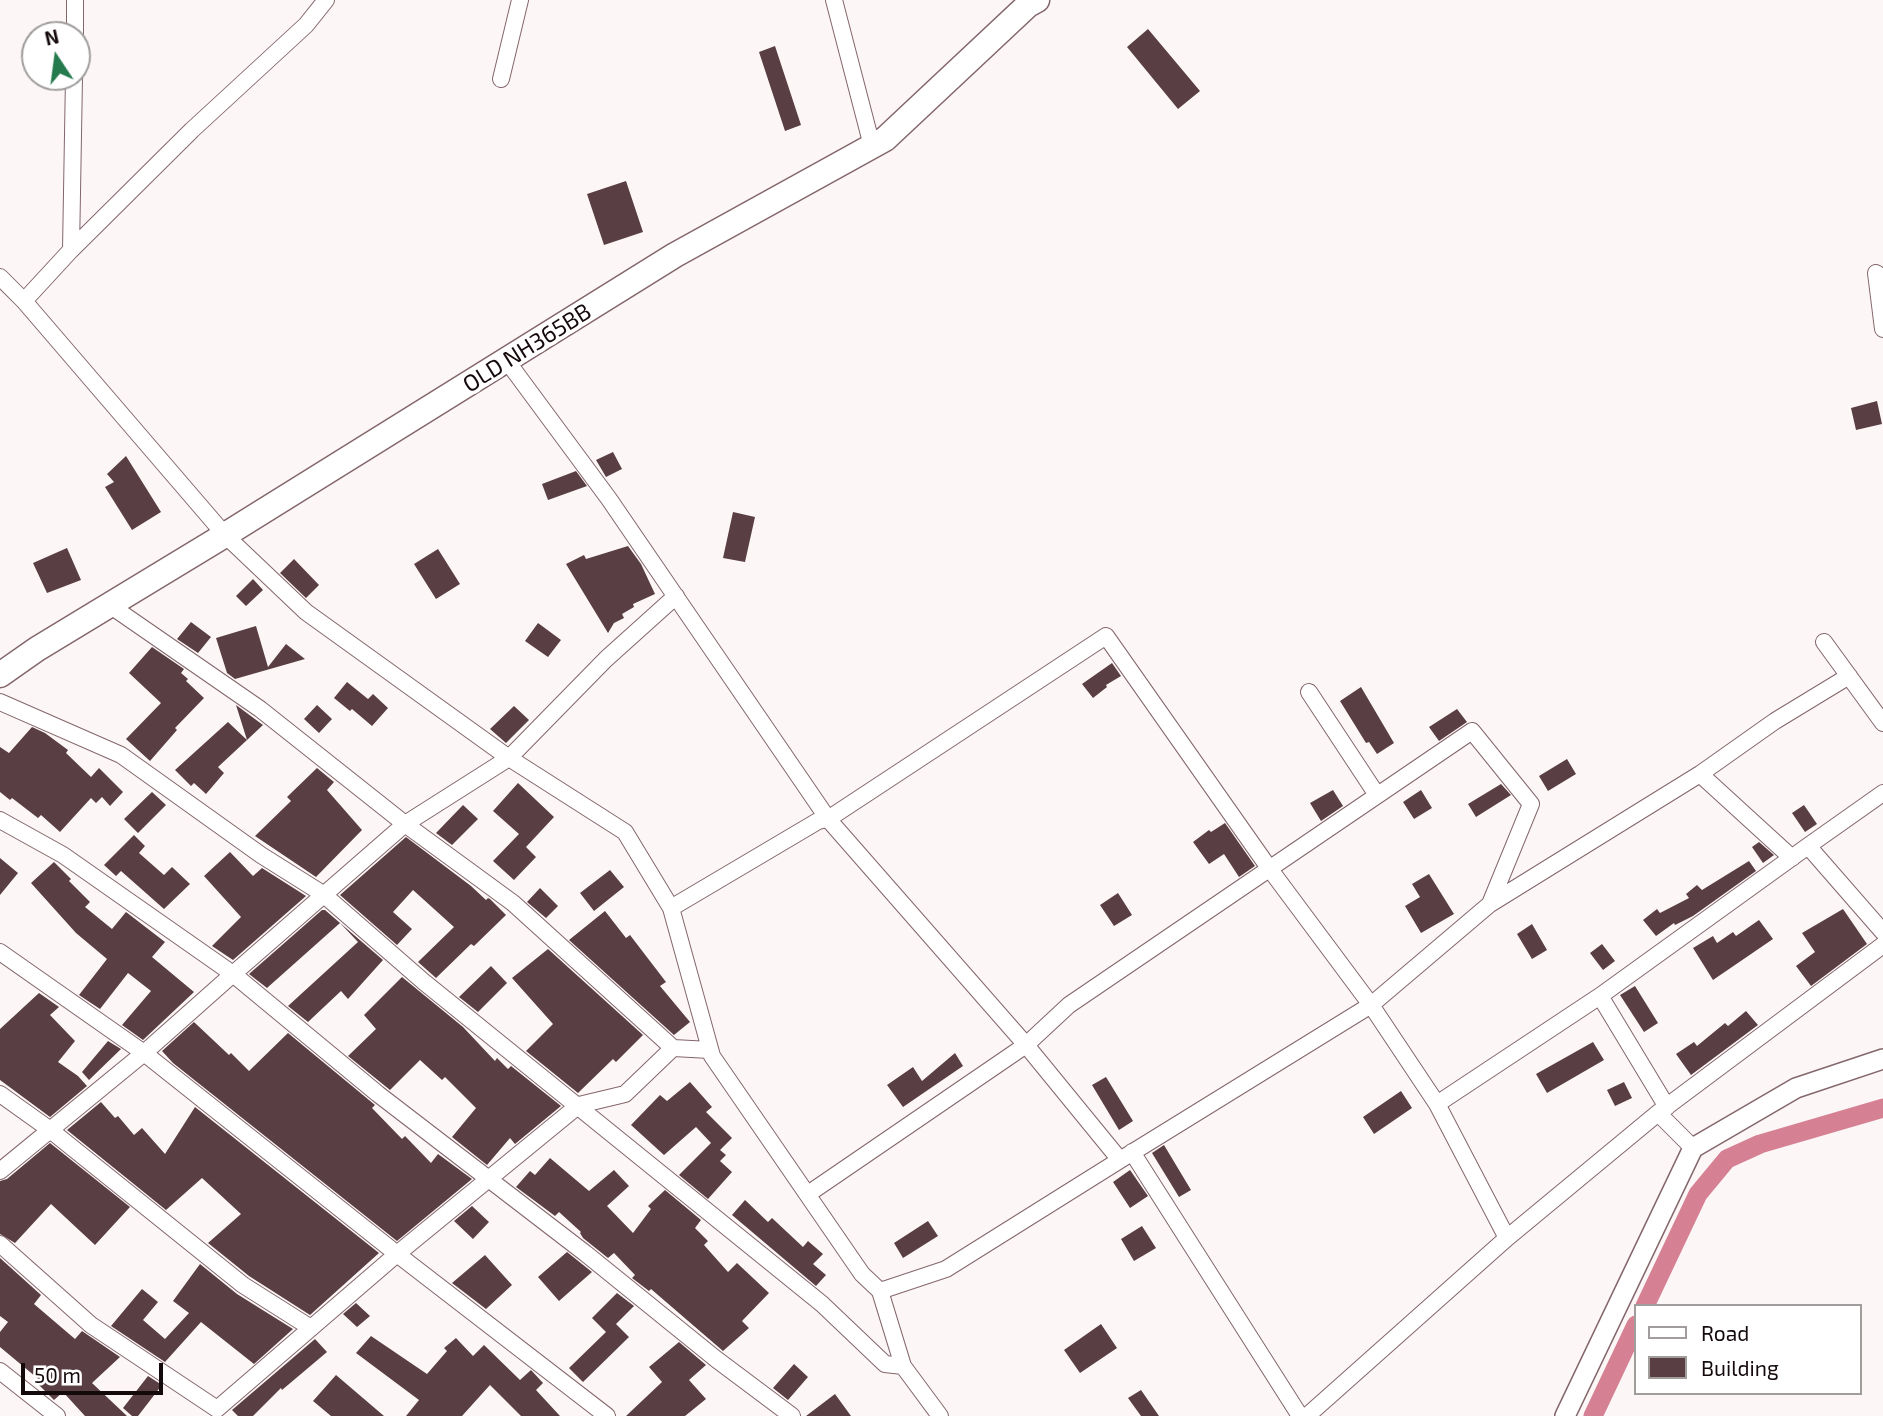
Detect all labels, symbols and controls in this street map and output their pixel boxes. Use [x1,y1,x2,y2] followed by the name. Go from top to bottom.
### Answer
[21,21,91,91] north arrow
[42,24,61,50] text: N
[458,298,596,398] street label: OLD NH365BB
[1634,1304,1862,1395] legend
[1701,1320,1749,1345] text: Road
[24,1350,166,1394] scale bar
[1701,1355,1779,1380] text: Building
[34,1362,81,1387] text: 50 m

